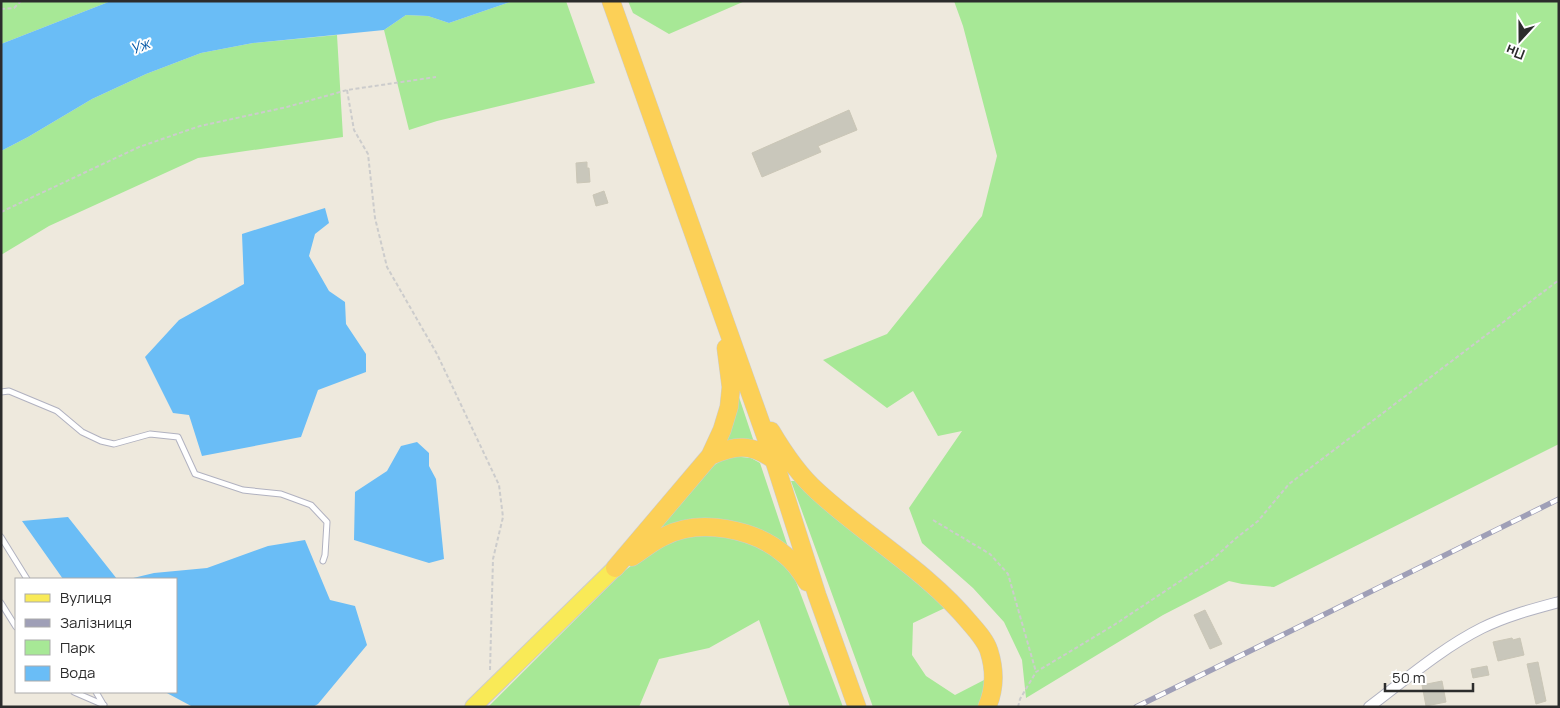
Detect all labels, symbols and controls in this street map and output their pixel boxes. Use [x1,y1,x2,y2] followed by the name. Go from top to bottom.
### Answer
[1495,15,1545,65] north arrow
[127,32,155,59] water label: Уж
[1503,40,1527,65] text: Пн
[15,578,178,693] legend
[60,587,112,608] text: Вулиця
[60,612,132,633] text: Залізниця
[60,637,96,658] text: Парк
[1385,660,1472,692] scale bar
[60,662,95,683] text: Вода
[1392,667,1426,688] text: 50 m

